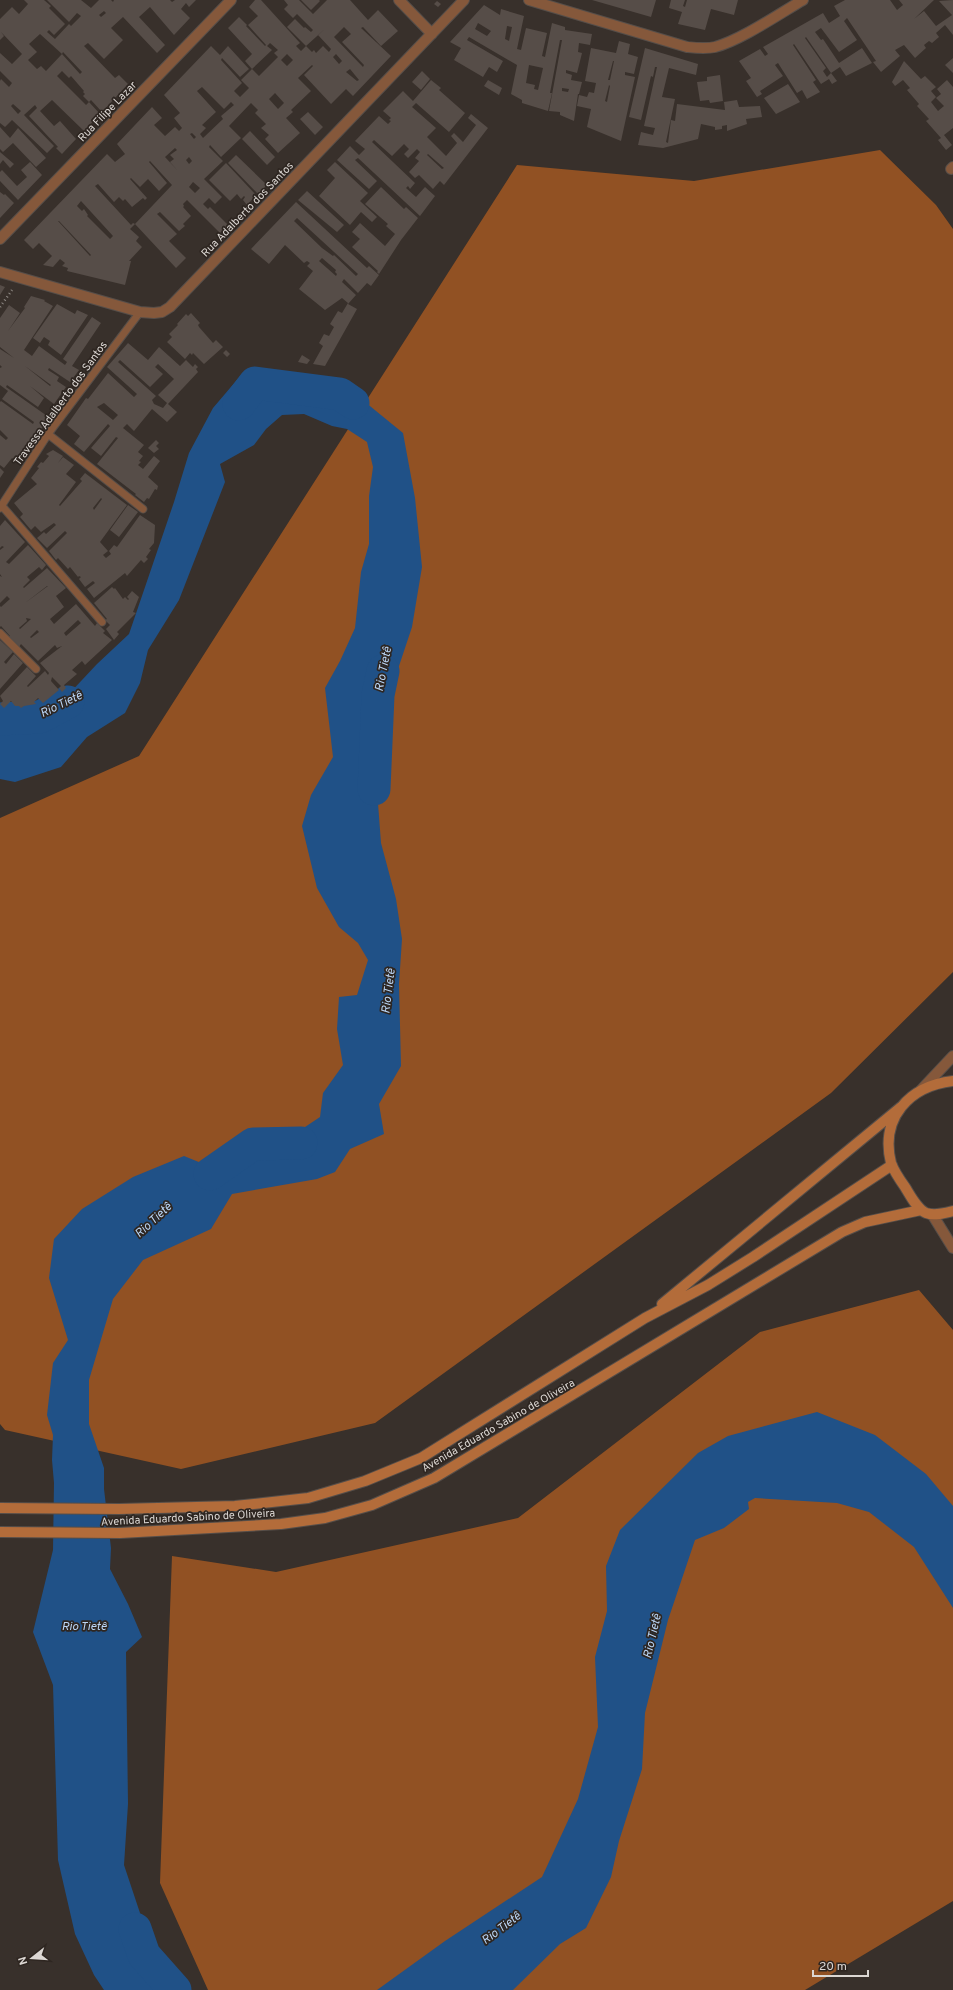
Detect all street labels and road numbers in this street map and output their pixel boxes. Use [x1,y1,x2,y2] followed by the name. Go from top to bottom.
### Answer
[75,78,141,145] street label: Rua Filipe Lazar
[199,159,297,260] street label: Rua Adalberto dos Santos
[11,339,111,469] street label: Travessa Adalberto dos Santos
[419,1376,578,1476] street label: Avenida Eduardo Sabino de Oliveira
[101,1506,276,1530] street label: Avenida Eduardo Sabino de Oliveira

